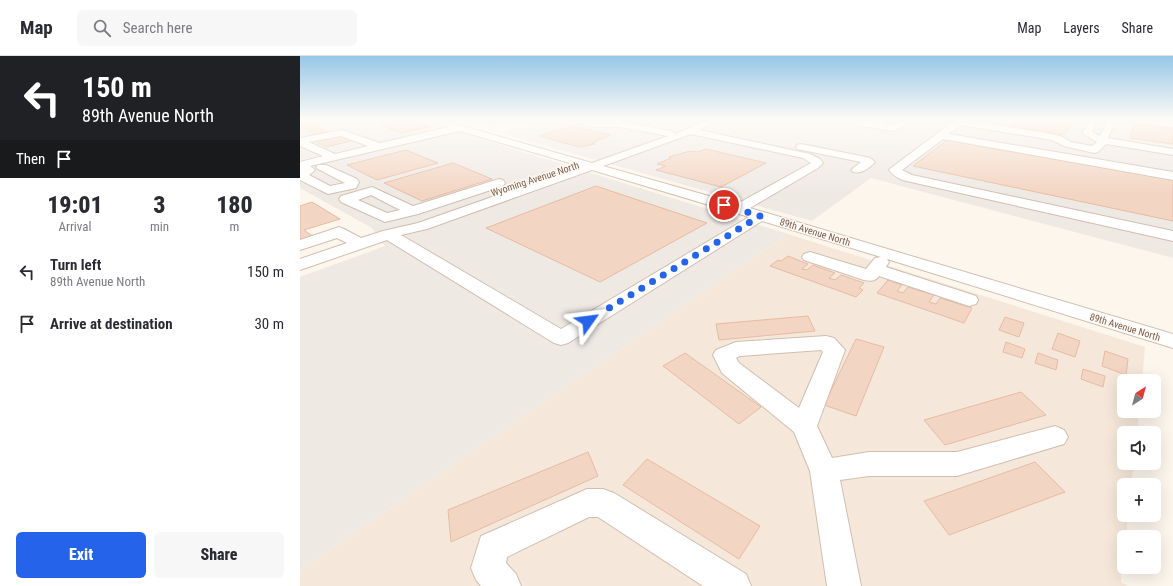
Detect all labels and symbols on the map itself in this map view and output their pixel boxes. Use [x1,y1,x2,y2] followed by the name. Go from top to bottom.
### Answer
[490,160,581,198] street label: Wyoming Avenue North
[707,188,741,222] pin
[778,216,852,248] street label: 89th Avenue North
[567,300,609,342] position arrow
[1088,311,1162,343] street label: 89th Avenue North
[1117,374,1161,418] north arrow

